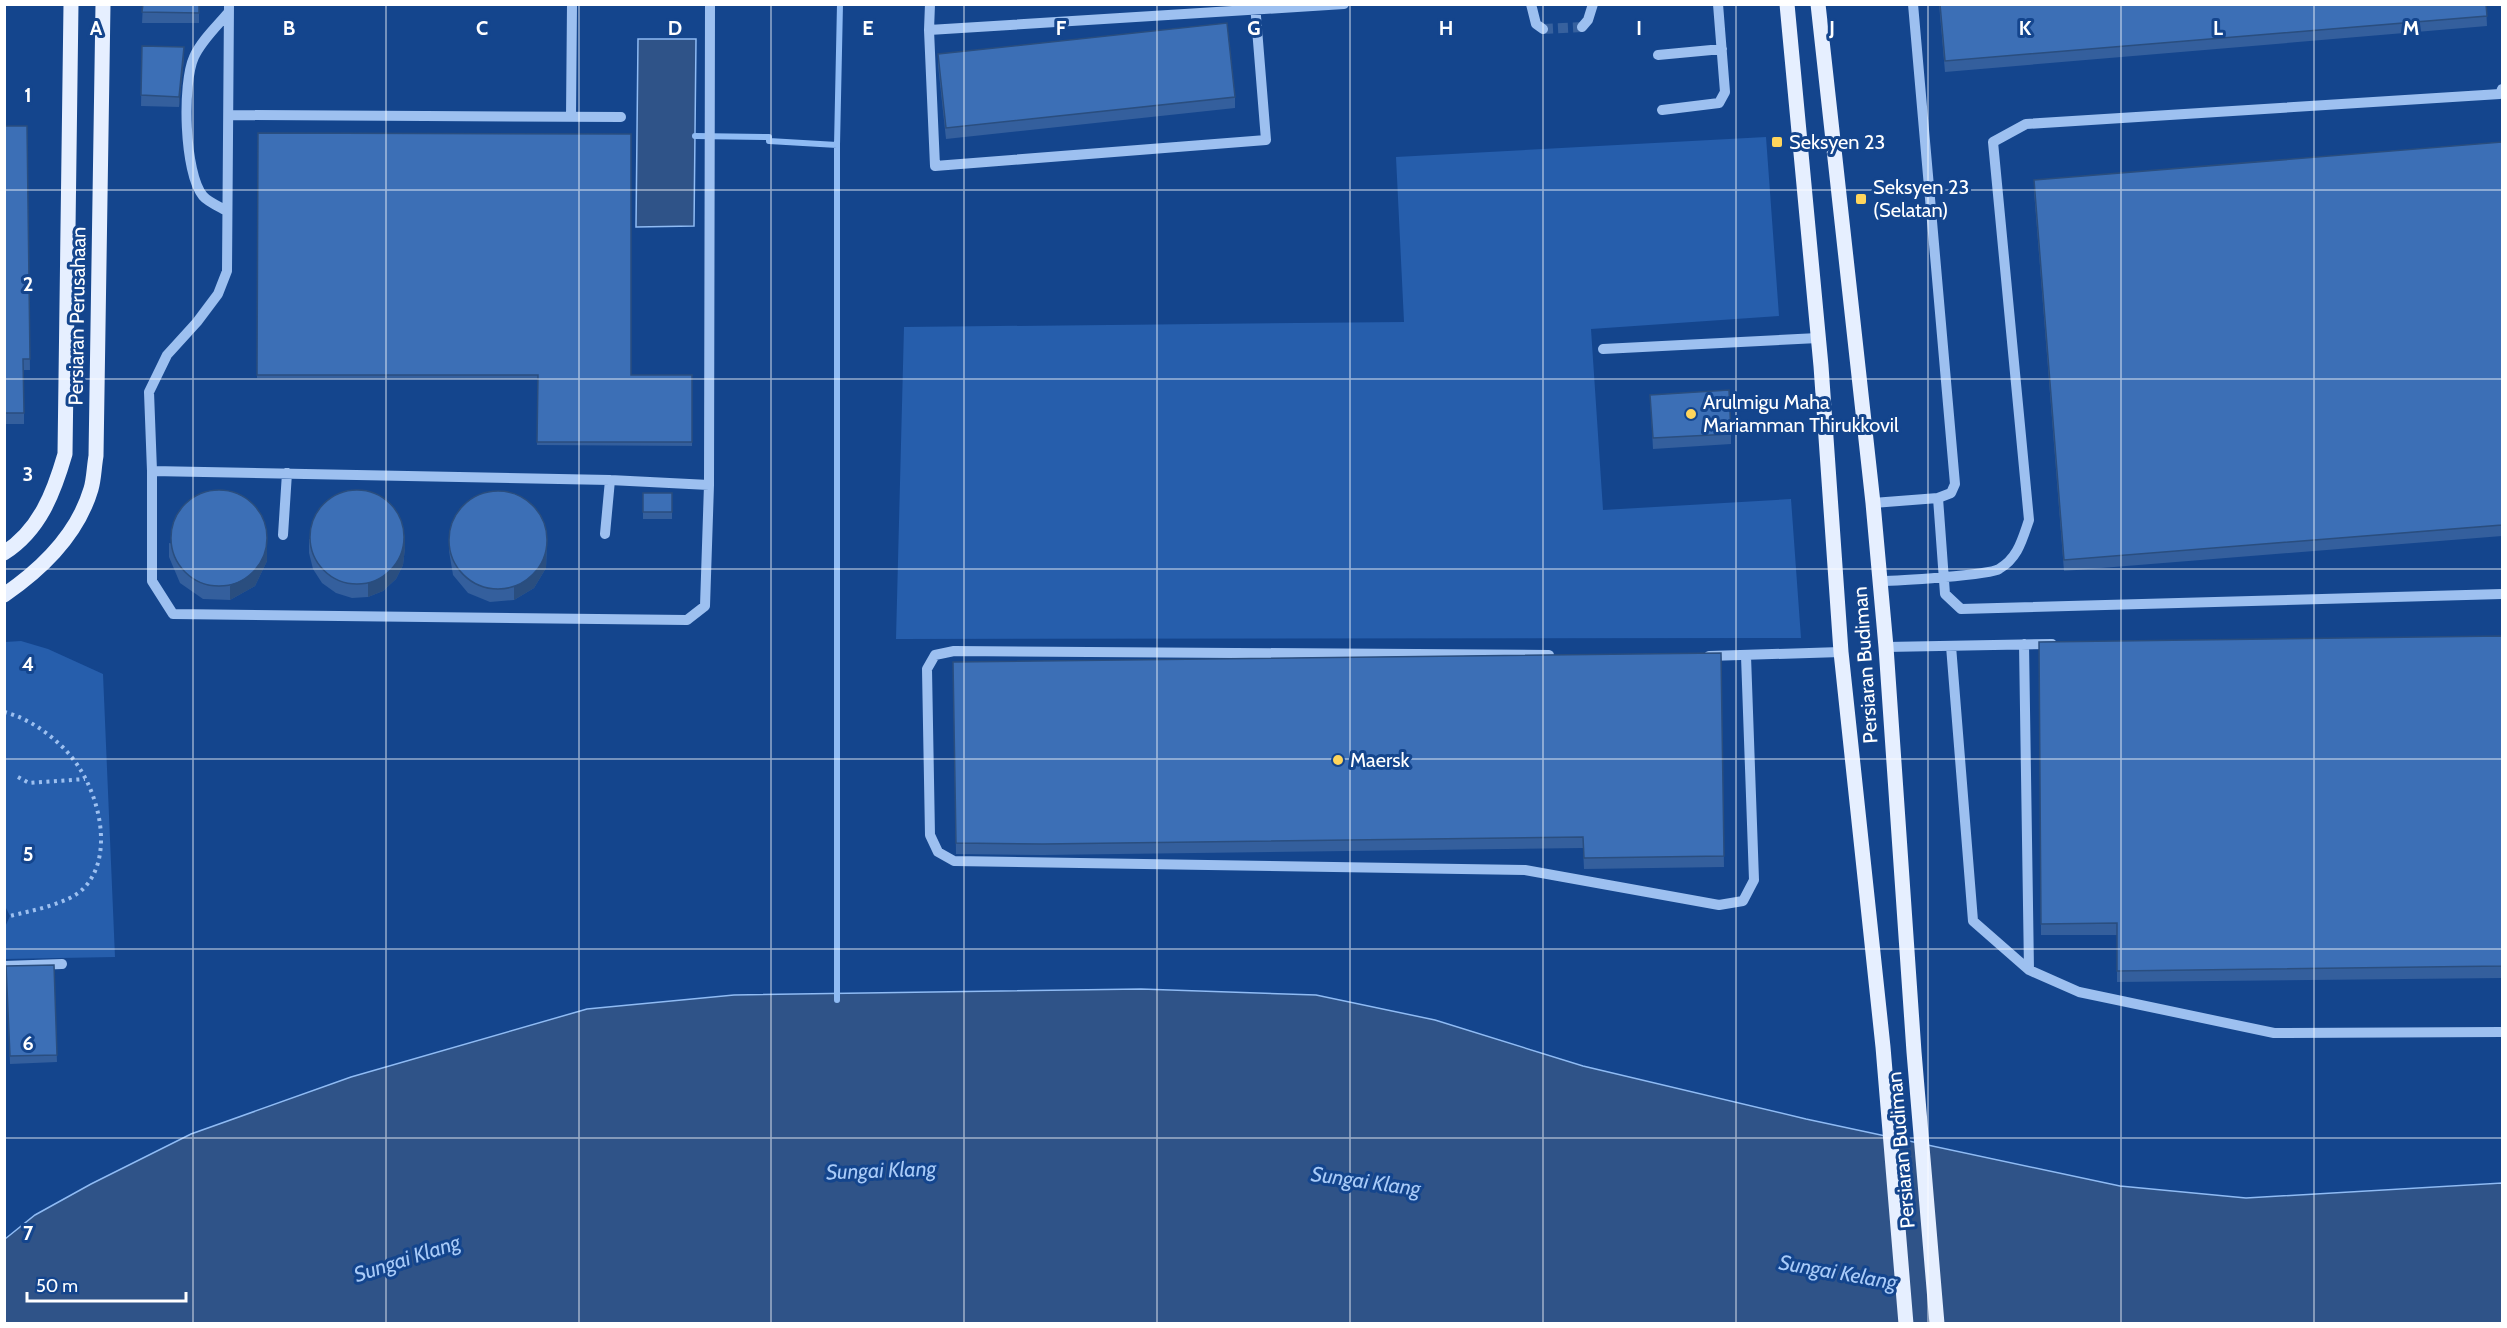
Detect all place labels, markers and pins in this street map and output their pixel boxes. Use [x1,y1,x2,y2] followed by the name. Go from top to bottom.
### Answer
[1789,130,1885,154] place label: Seksyen 23
[1770,135,1784,149] marker: Seksyen 23
[1873,175,1969,222] place label: Seksyen 23 (Selatan)
[1854,192,1868,206] marker: Seksyen 23 (Selatan)
[1703,390,1899,437] place label: Arulmigu Maha Mariamman Thirukkovil
[1684,407,1698,421] marker: Arulmigu Maha Mariamman Thirukkovil
[1350,748,1410,772] place label: Maersk
[1331,753,1345,767] marker: Maersk

